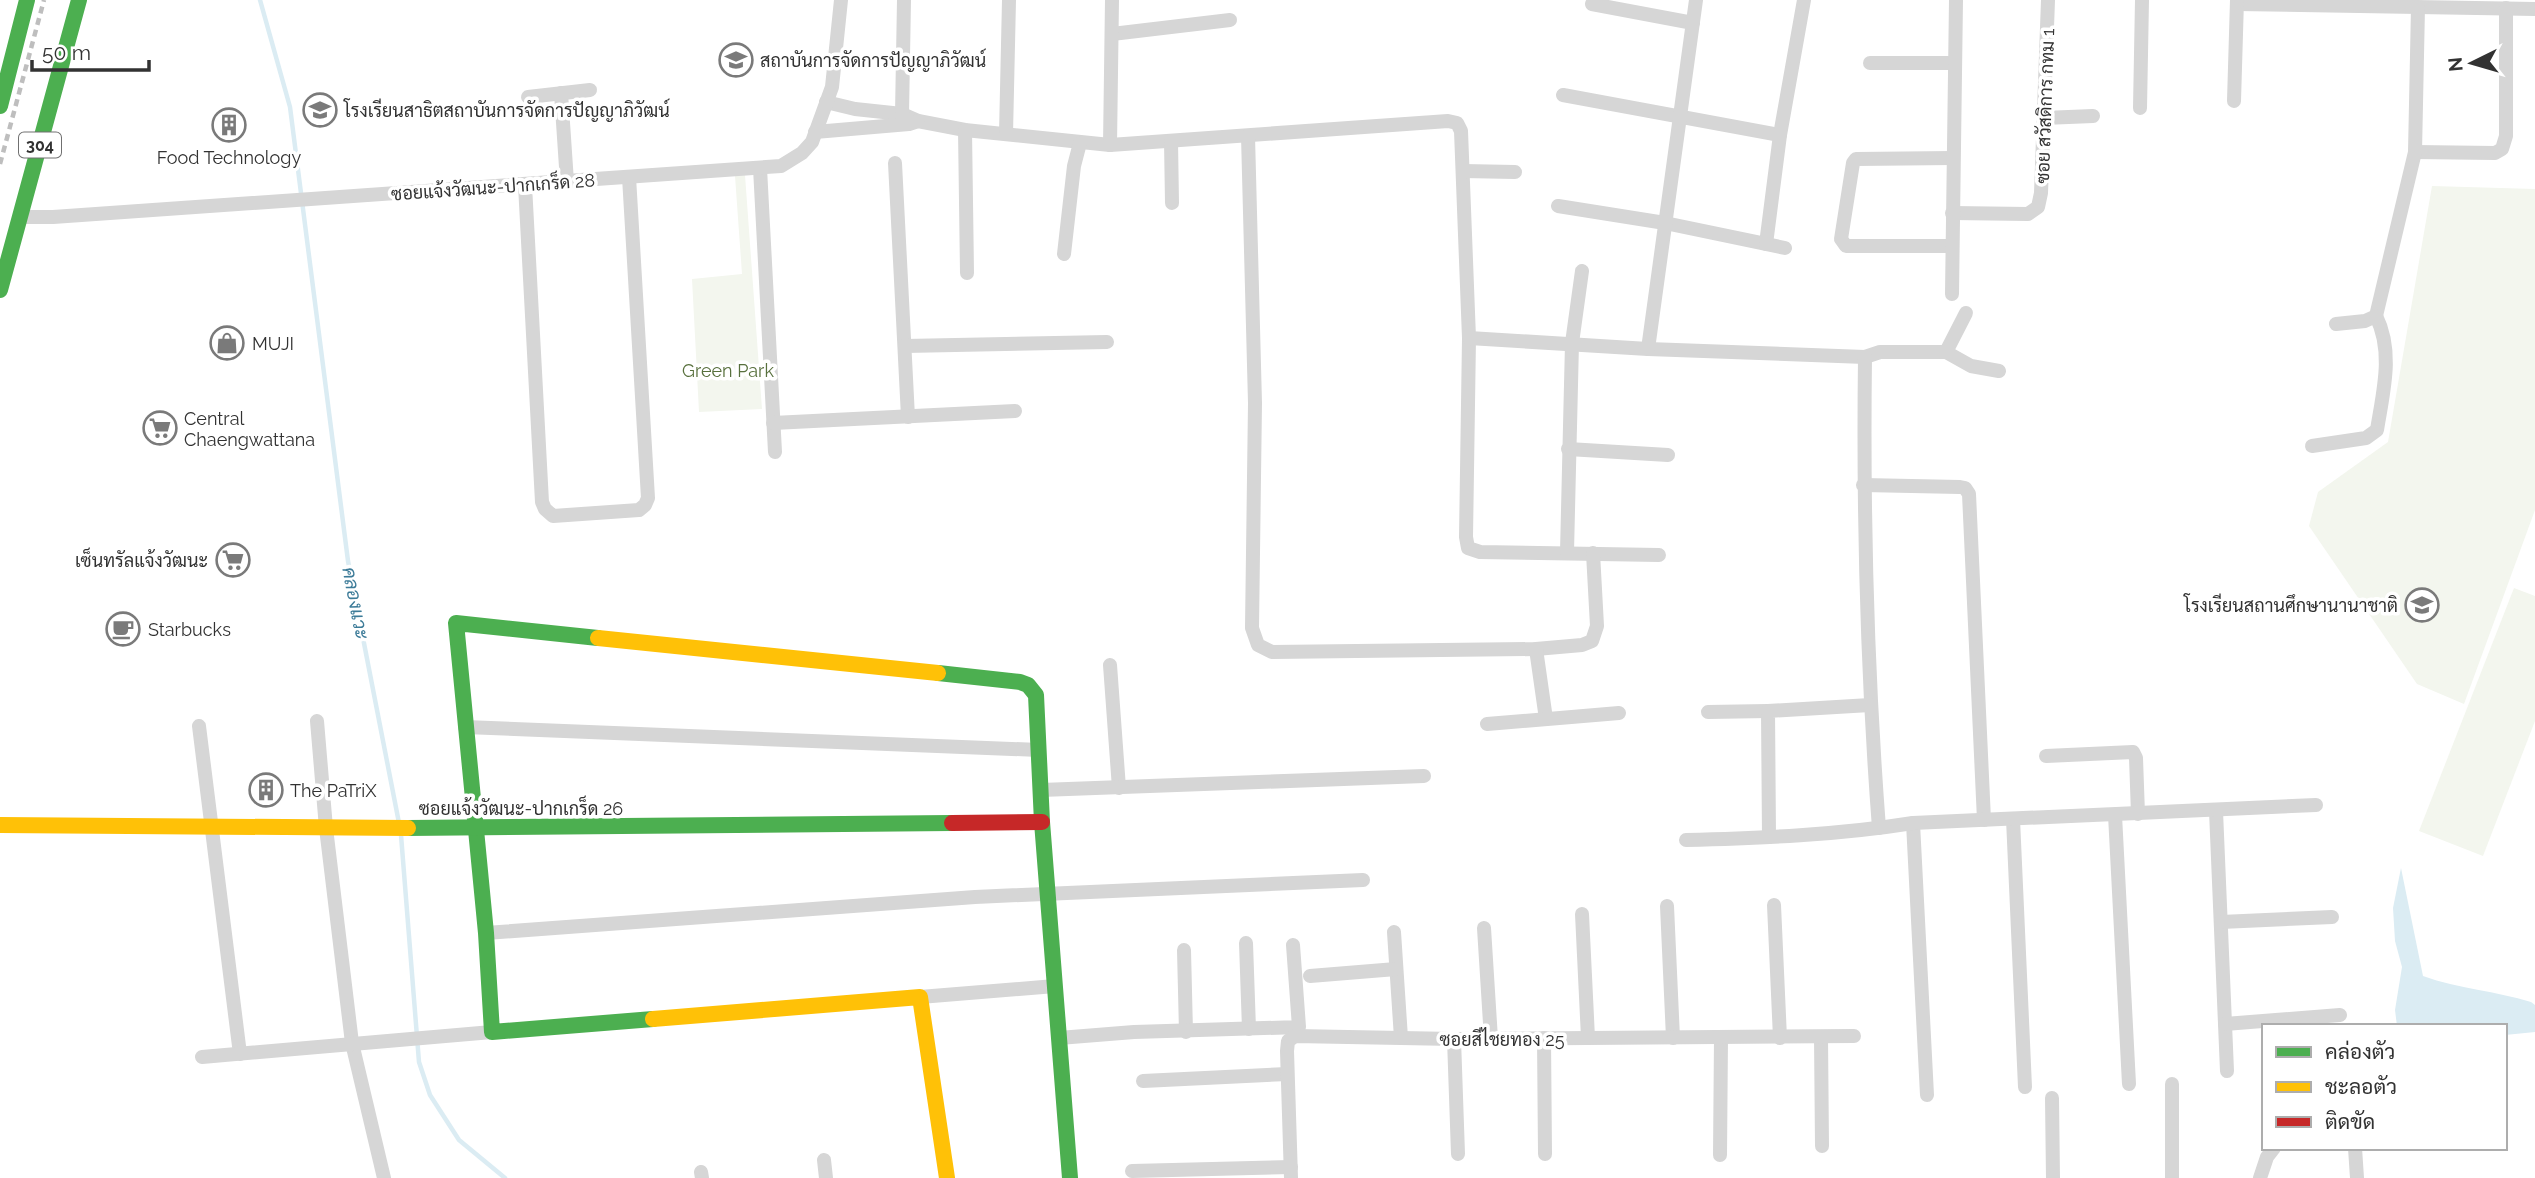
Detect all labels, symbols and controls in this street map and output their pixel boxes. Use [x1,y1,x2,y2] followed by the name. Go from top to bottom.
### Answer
[32,28,149,72] scale bar
[2032,28,2058,184] street label: ซอย สวัสดิการ กทม 1
[2437,28,2507,98] north arrow
[42,40,91,65] text: 50 m
[717,41,755,79] school or university icon: สถาบันการจัดการปัญญาภิวัฒน์
[760,48,986,72] place label: สถาบันการจัดการปัญญาภิวัฒน์
[2443,56,2467,73] text: N
[301,91,339,129] school or university icon: โรงเรียนสาธิตสถาบันการจัดการปัญญาภิวัฒน์
[343,98,670,122] place label: โรงเรียนสาธิตสถาบันการจัดการปัญญาภิวัฒน์
[210,106,248,144] building icon: Food Technology
[19,132,61,158] road number: 304
[157,147,301,168] place label: Food Technology
[390,166,596,205] street label: ซอยแจ้งวัฒนะ-ปากเกร็ด 28
[208,324,246,362] shop icon: MUJI
[252,333,294,354] place label: MUJI
[682,360,774,381] park label: Green Park
[184,408,315,450] place label: Central Chaengwattana
[141,409,179,447] supermarket icon: Central Chaengwattana
[214,541,252,579] supermarket icon: เซ็นทรัลแจ้งวัฒนะ
[75,547,208,571] place label: เซ็นทรัลแจ้งวัฒนะ
[338,565,374,642] water label: คลองแวะ
[2403,586,2441,624] school or university icon: โรงเรียนสถานศึกษานานาชาติ
[2183,593,2398,616] place label: โรงเรียนสถานศึกษานานาชาติ
[104,610,142,648] cafe icon: Starbucks
[148,619,231,640] place label: Starbucks
[247,771,285,809] building icon: The PaTriX
[290,780,377,801] place label: The PaTriX
[419,795,623,819] street label: ซอยแจ้งวัฒนะ-ปากเกร็ด 26
[2262,1024,2507,1150] legend
[1440,1027,1565,1050] street label: ซอยสีไชยทอง 25
[2325,1039,2395,1064] text: คล่องตัว
[2325,1074,2397,1099] text: ชะลอตัว
[2325,1109,2375,1134] text: ติดขัด

